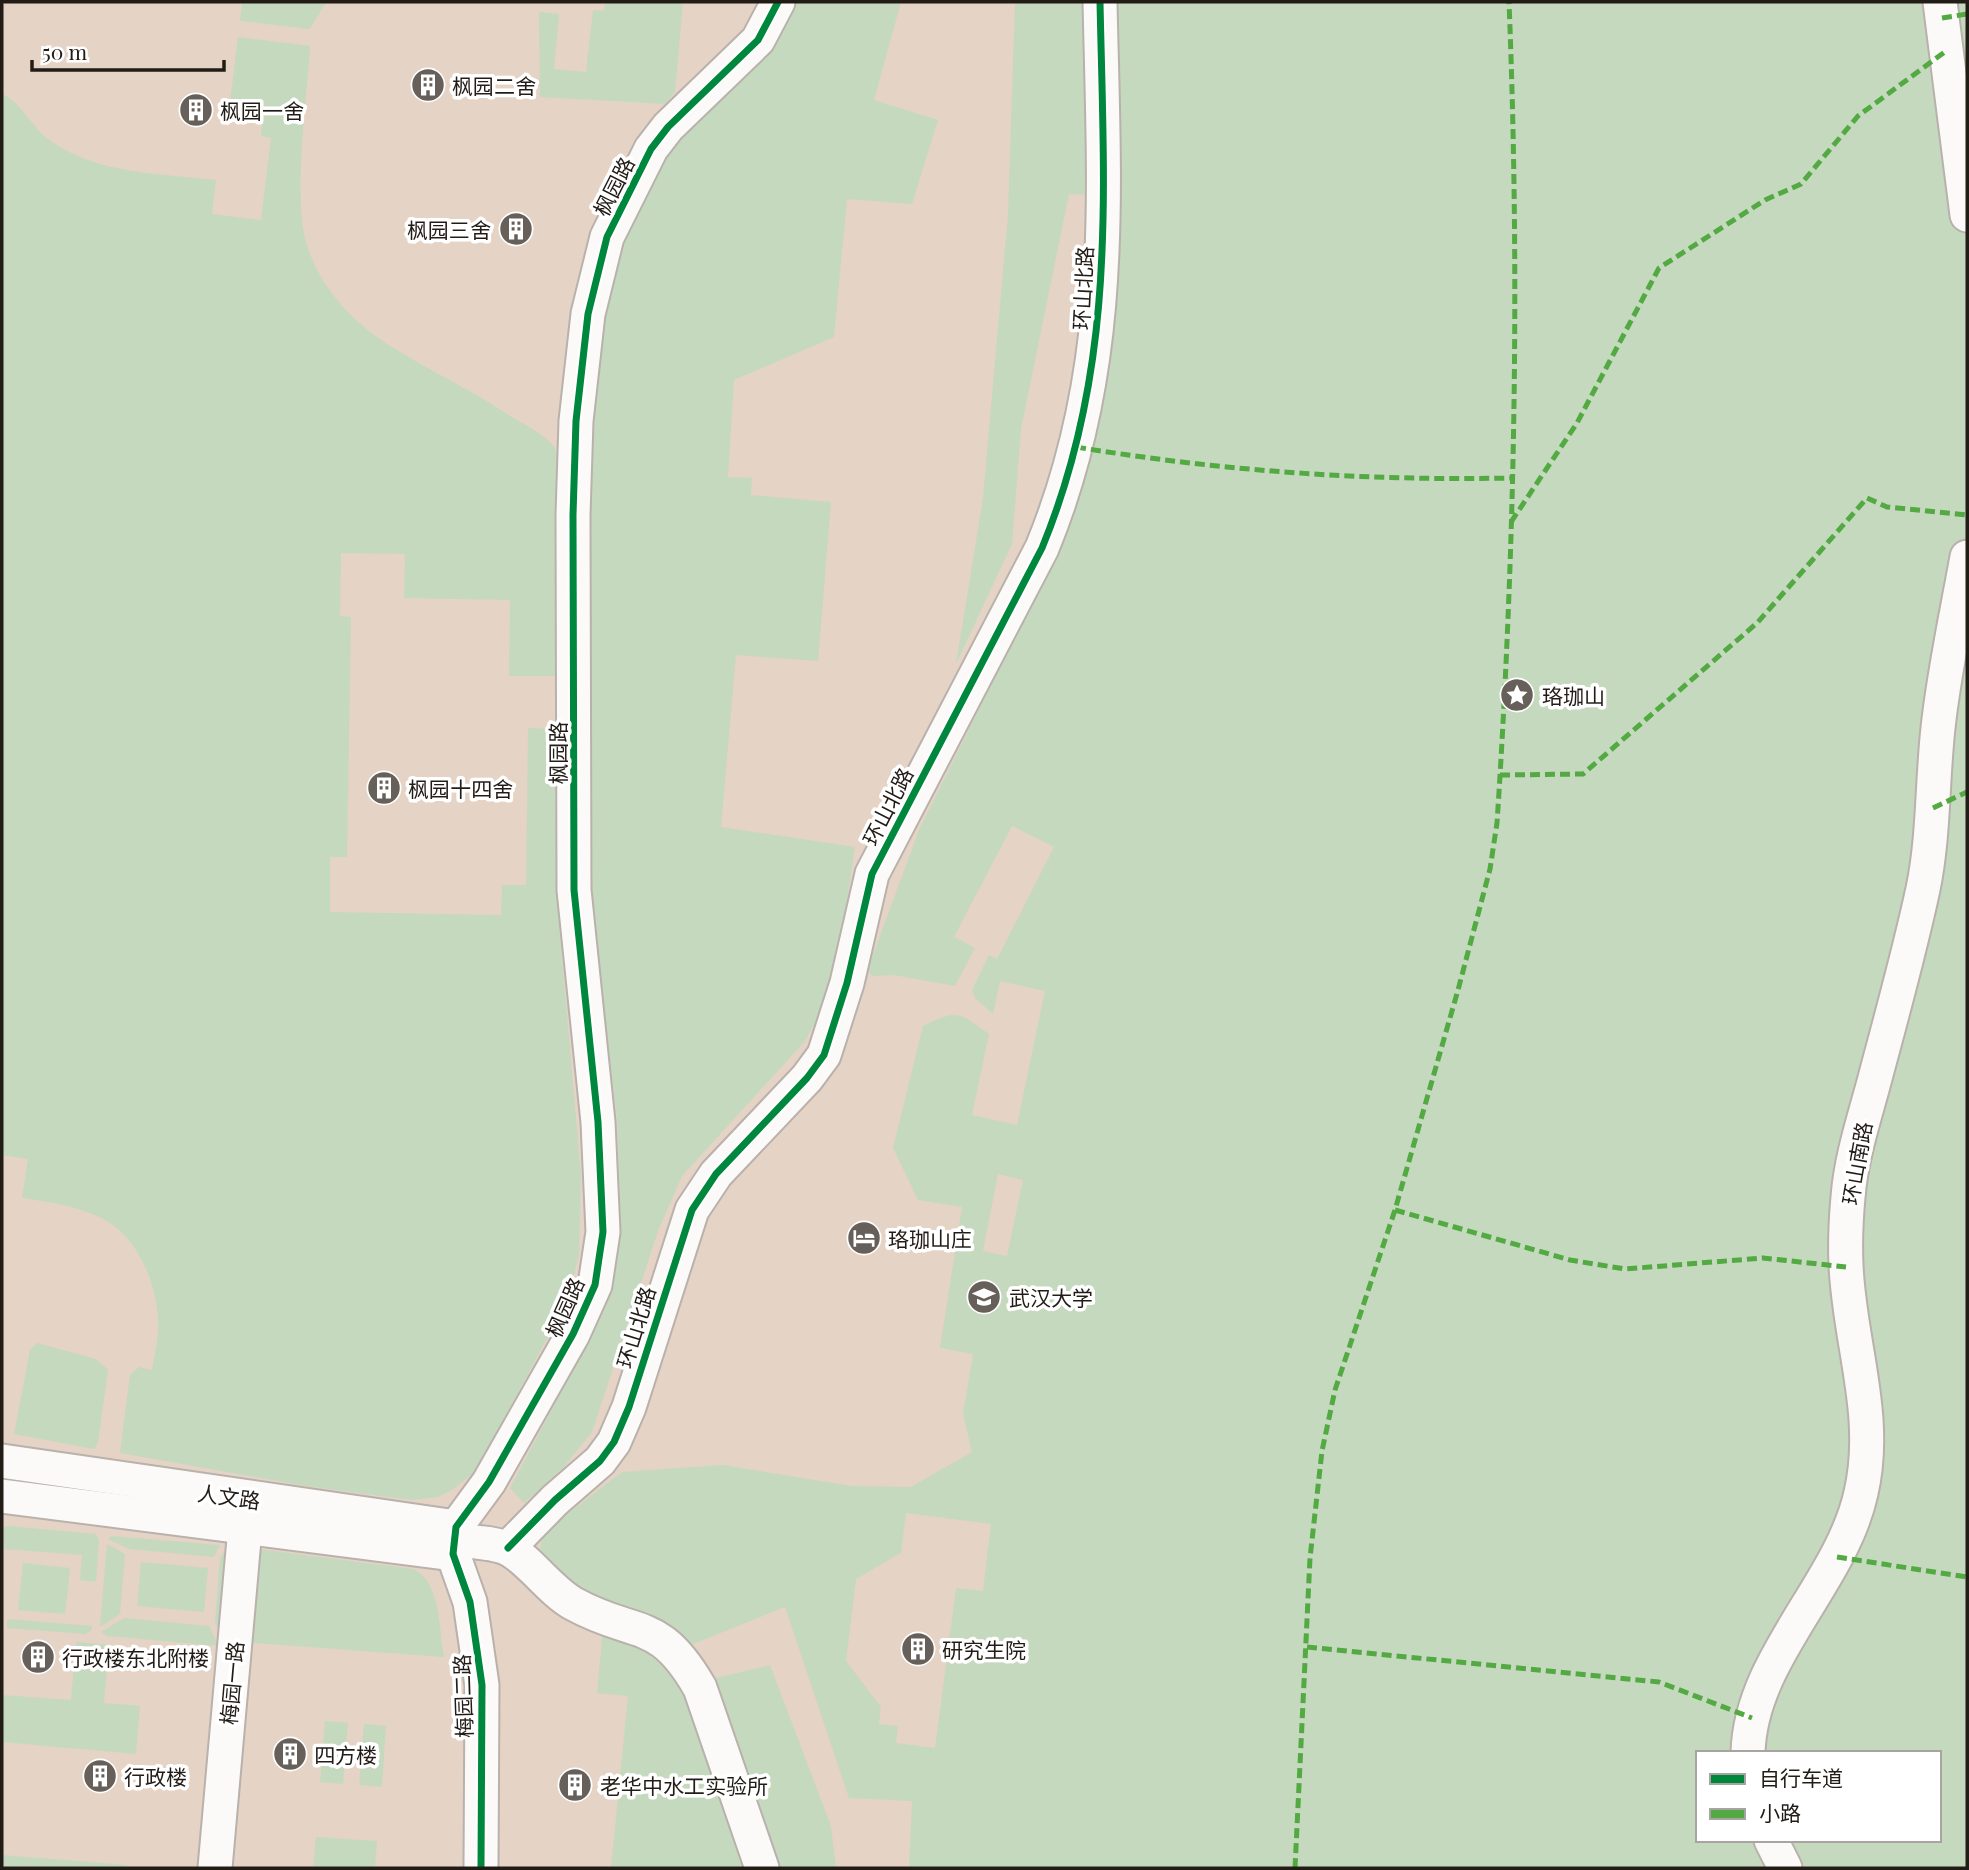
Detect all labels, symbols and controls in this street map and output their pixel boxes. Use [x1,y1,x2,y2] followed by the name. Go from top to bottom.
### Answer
[32,28,224,72] scale bar
[42,37,88,65] text: 50 m
[409,66,447,104] building icon: 枫园二舍
[452,71,536,99] place label: 枫园二舍
[177,91,215,129] building icon: 枫园一舍
[220,96,304,124] place label: 枫园一舍
[586,152,640,220] street label: 枫园路
[497,210,535,248] building icon: 枫园三舍
[407,215,491,243] place label: 枫园三舍
[1066,245,1098,331] street label: 环山北路
[1498,676,1536,714] place icon: 珞珈山
[1542,681,1605,709] place label: 珞珈山
[543,722,571,785] street label: 枫园路
[855,762,919,850] street label: 环山北路
[365,769,403,807] building icon: 枫园十四舍
[408,774,513,802] place label: 枫园十四舍
[1835,1119,1877,1207] street label: 环山南路
[845,1219,883,1257] hotel icon: 珞珈山庄
[888,1224,972,1252] place label: 珞珈山庄
[538,1273,590,1341] street label: 枫园路
[965,1278,1003,1316] school or university icon: 武汉大学
[609,1283,661,1371] street label: 环山北路
[1009,1283,1093,1311] place label: 武汉大学
[196,1478,262,1514] street label: 人文路
[899,1630,937,1668] building icon: 研究生院
[942,1635,1026,1663] place label: 研究生院
[19,1638,57,1676] building icon: 行政楼东北附楼
[213,1640,249,1726] street label: 梅园一路
[62,1643,209,1671] place label: 行政楼东北附楼
[447,1654,477,1738] street label: 梅园二路
[271,1735,309,1773] building icon: 四方楼
[314,1740,377,1768] place label: 四方楼
[1696,1751,1941,1842] legend
[81,1757,119,1795] building icon: 行政楼
[124,1762,187,1790] place label: 行政楼
[1759,1763,1843,1791] text: 自行车道
[556,1766,594,1804] building icon: 老华中水工实验所
[600,1771,768,1799] place label: 老华中水工实验所
[1759,1798,1801,1826] text: 小路

